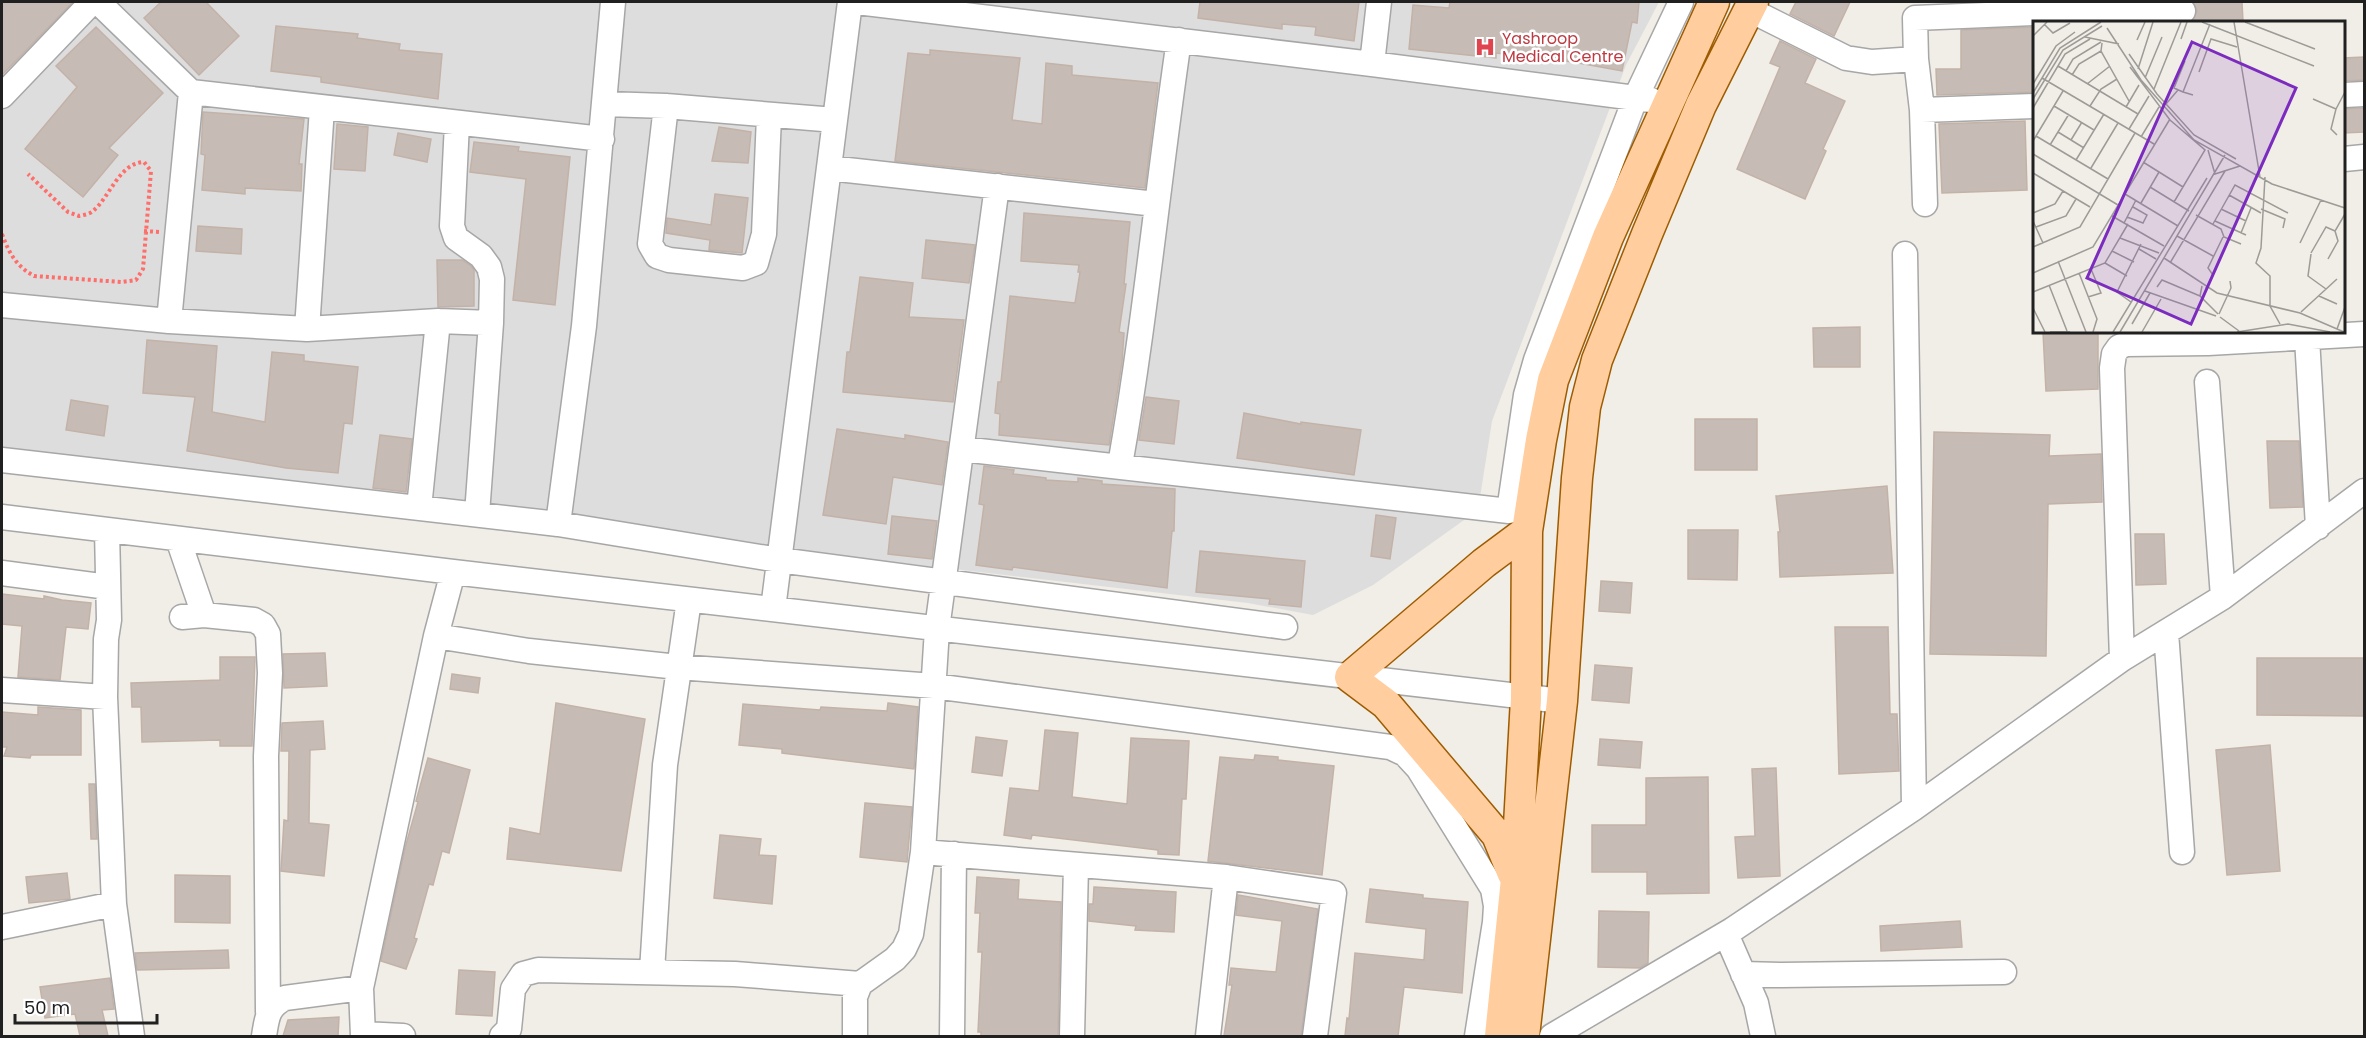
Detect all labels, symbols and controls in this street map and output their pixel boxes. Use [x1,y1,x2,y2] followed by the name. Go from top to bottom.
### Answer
[2033,21,2345,333] inset map
[1502,27,1623,68] place label: Yashroop Medical Centre
[1473,35,1497,59] hospital icon: Yashroop Medical Centre
[15,987,158,1025] scale bar
[24,995,70,1020] text: 50 m

